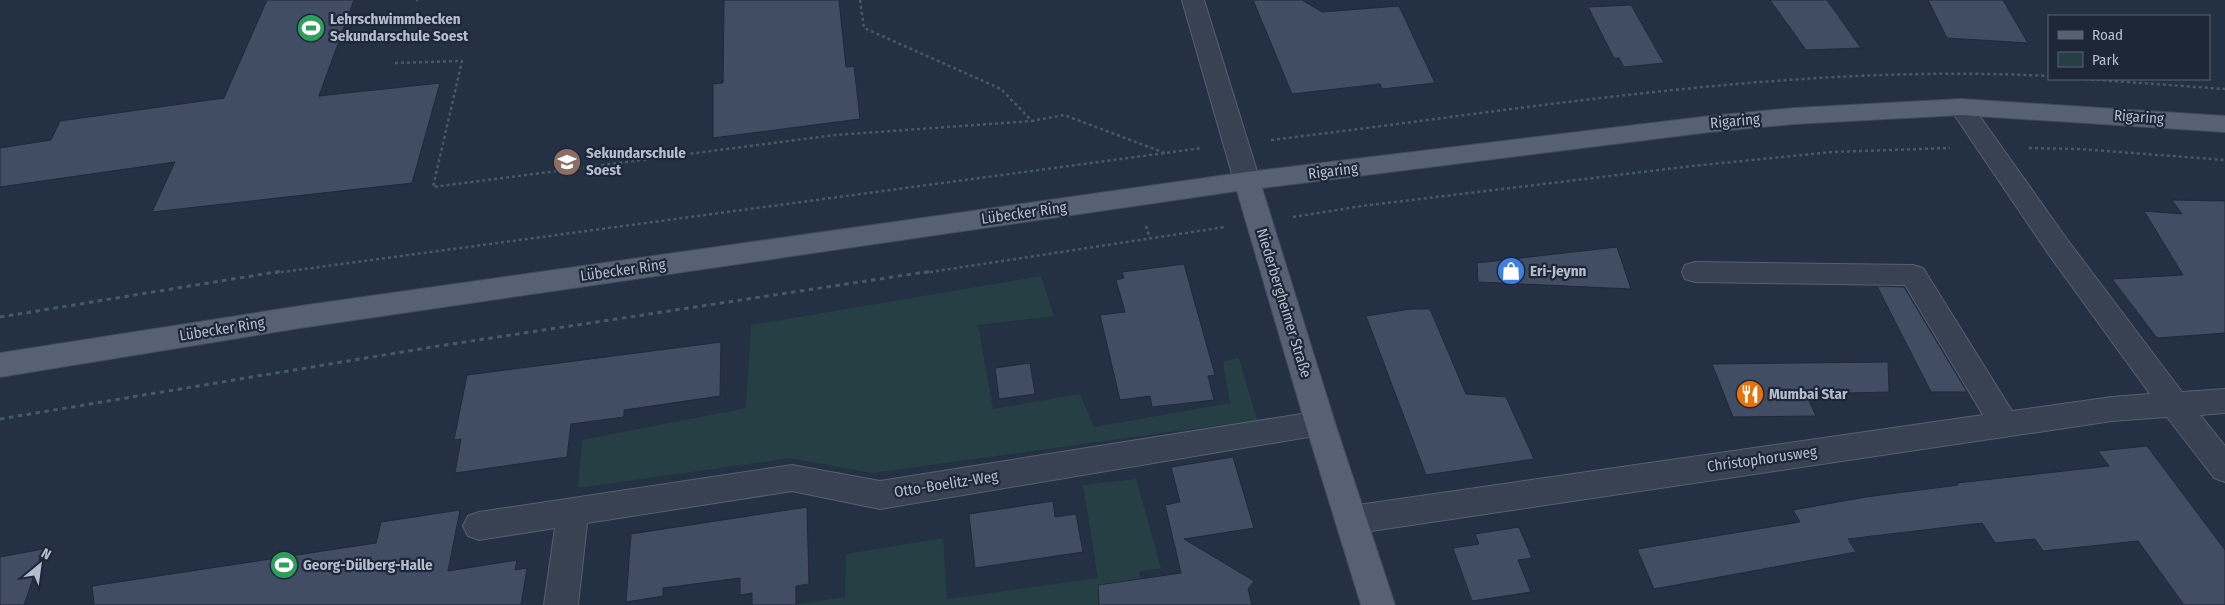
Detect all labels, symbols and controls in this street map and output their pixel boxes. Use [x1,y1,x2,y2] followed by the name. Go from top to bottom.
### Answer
[330,10,469,45] place label: Lehrschwimmbecken Sekundarschule Soest
[296,13,326,43] sports icon: Lehrschwimmbecken Sekundarschule Soest
[2048,15,2210,80] legend
[2092,26,2123,44] text: Road
[2092,51,2119,69] text: Park
[2113,106,2165,128] street label: Rigaring
[1709,110,1761,132] street label: Rigaring
[586,144,686,179] place label: Sekundarschule Soest
[552,147,582,177] school or university icon: Sekundarschule Soest
[1307,159,1359,183] street label: Rigaring
[980,198,1068,228] street label: Lübecker Ring
[1253,226,1315,380] street label: Niederbergheimer Straße
[579,255,667,285] street label: Lübecker Ring
[1496,256,1526,286] shop icon: Eri-Jeynn
[1530,262,1587,280] place label: Eri-Jeynn
[178,313,266,345] street label: Lübecker Ring
[1735,379,1765,409] restaurant icon: Mumbai Star
[1769,385,1848,403] place label: Mumbai Star
[1706,442,1818,476] street label: Christophorusweg
[893,467,999,501] street label: Otto-Boelitz-Weg
[15,540,65,590] north arrow
[38,545,54,564] text: N
[269,550,299,580] sports icon: Georg-Dülberg-Halle
[303,556,433,574] place label: Georg-Dülberg-Halle

